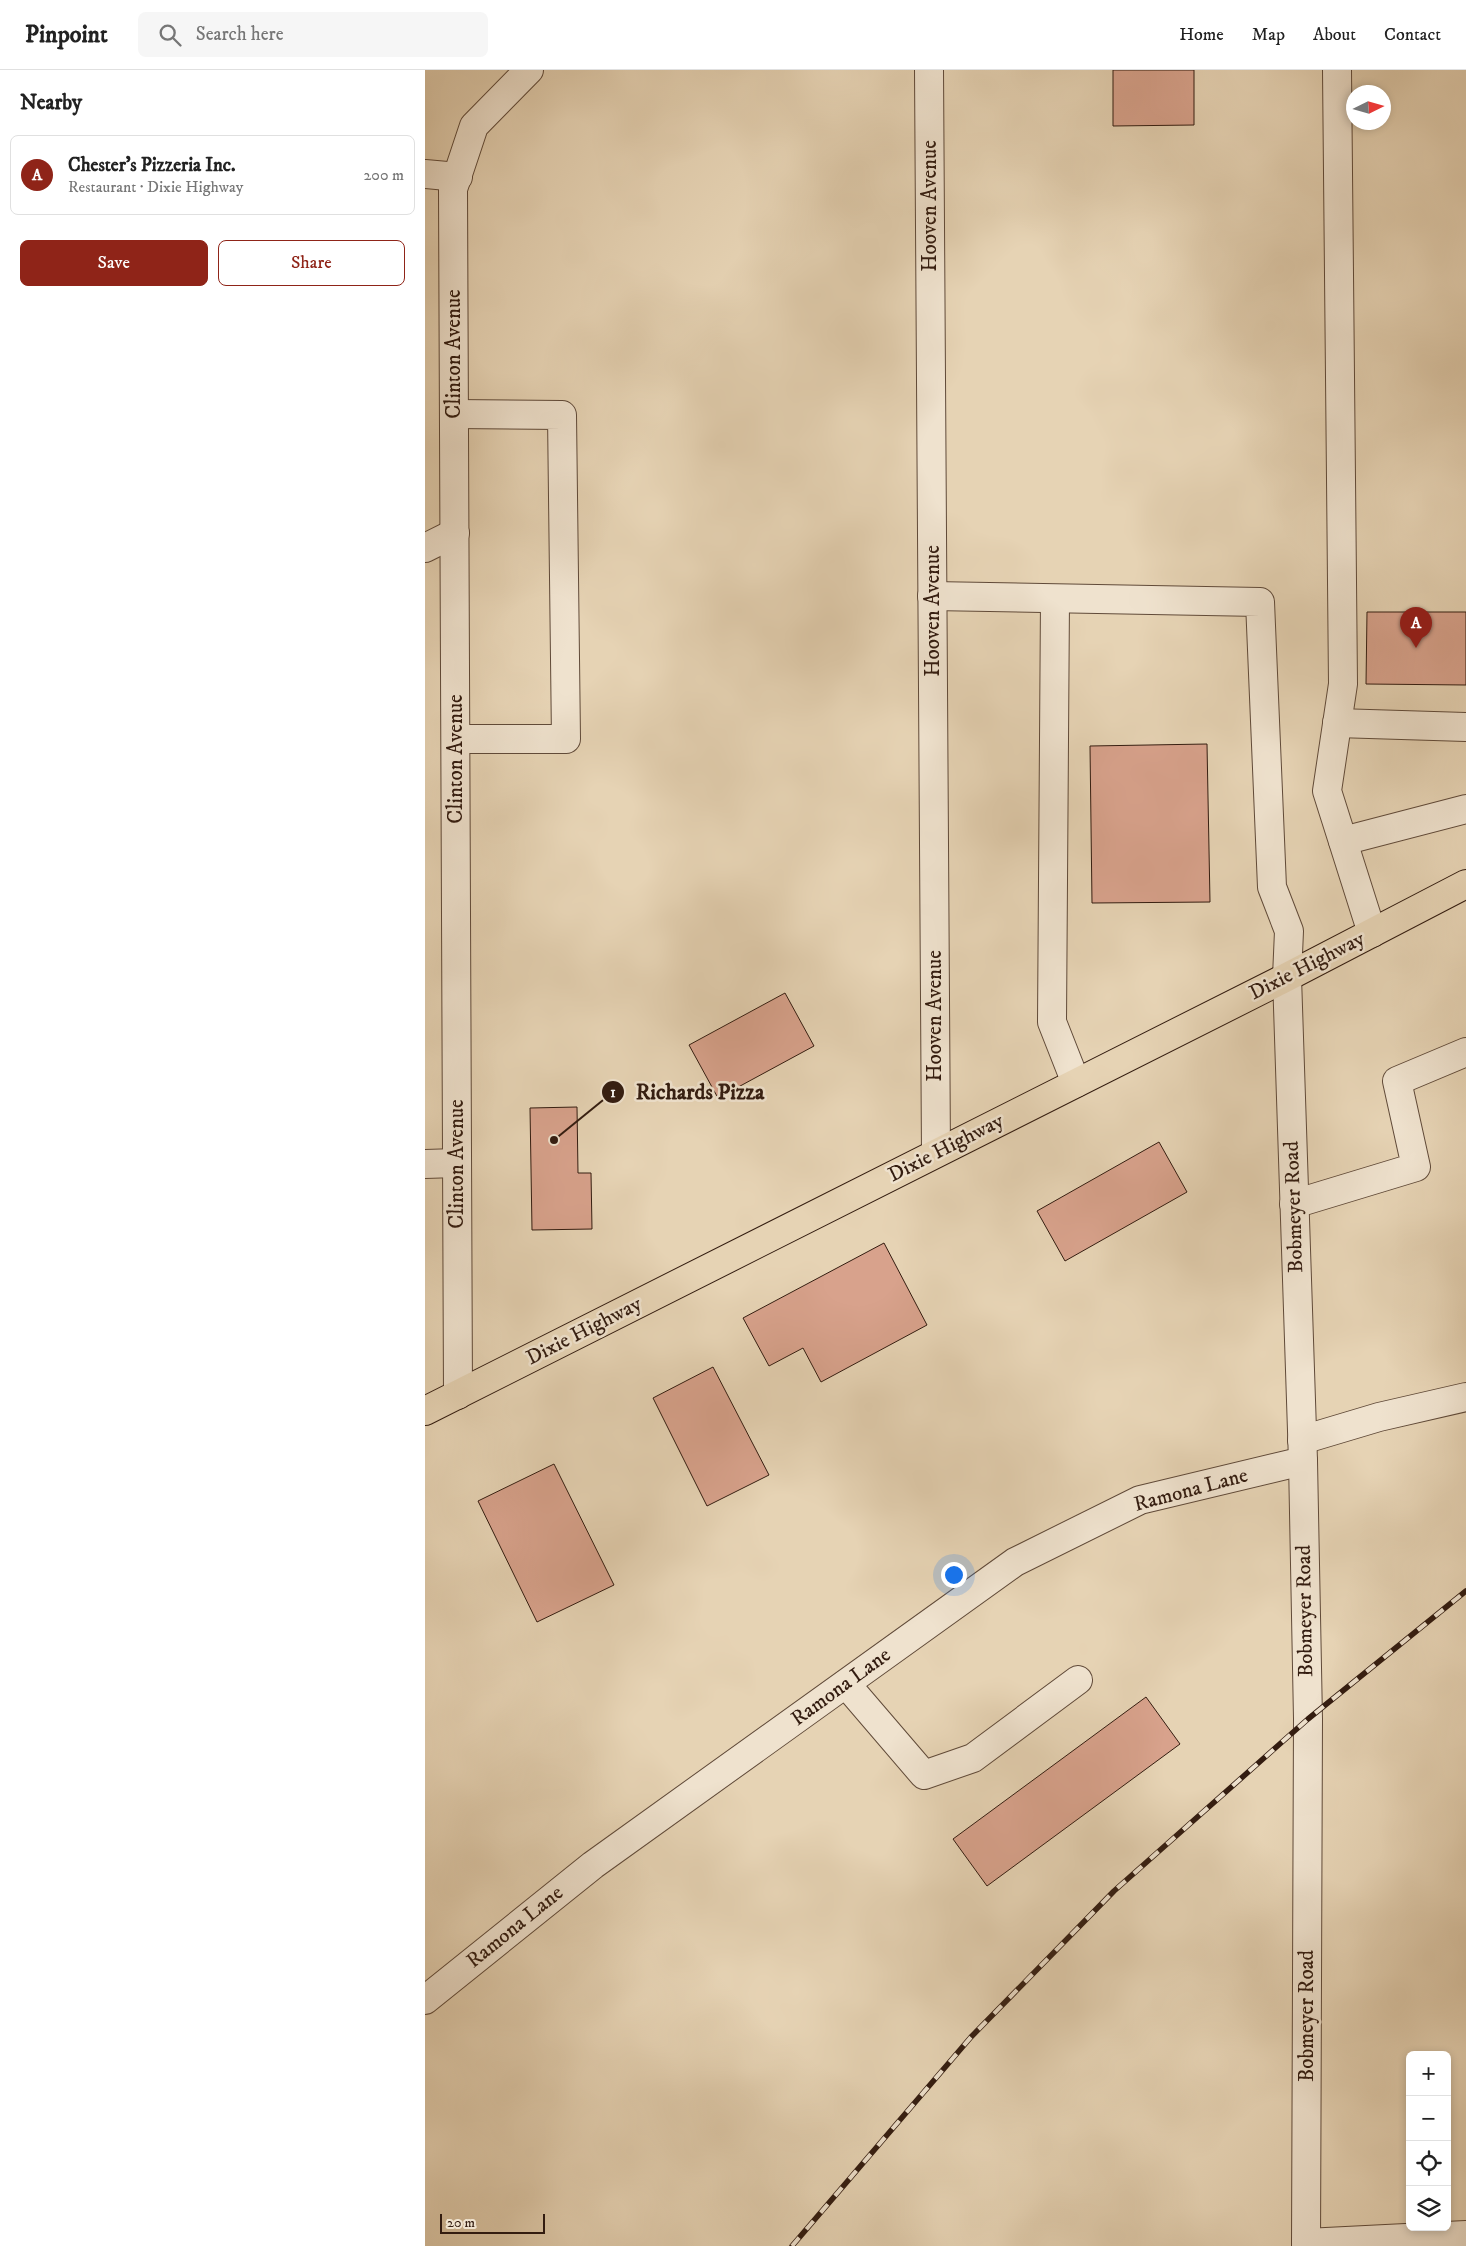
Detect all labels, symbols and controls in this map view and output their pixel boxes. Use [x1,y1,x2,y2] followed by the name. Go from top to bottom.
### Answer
[138,12,488,57] search box
[25,20,108,50] text: Pinpoint
[156,21,184,49] icon: search
[196,23,284,46] text: Search here
[1179,24,1224,46] text: Home
[1252,24,1285,46] text: Map
[1313,24,1356,46] text: About
[1384,24,1441,46] text: Contact
[1346,85,1391,130] north arrow
[20,90,82,116] text: Nearby
[917,140,943,272] street label: Hooven Avenue
[68,154,236,177] text: Chester's Pizzeria Inc.
[32,165,42,185] text: A
[363,165,404,185] text: 200 m
[68,177,243,197] text: Restaurant · Dixie Highway
[20,240,208,286] button: Save
[218,240,405,286] button: Share
[441,289,467,419] street label: Clinton Avenue
[920,545,946,677] street label: Hooven Avenue
[1400,607,1432,648] pin: A
[443,694,469,824] street label: Clinton Avenue
[1245,925,1370,1006] street label: Dixie Highway
[922,950,948,1082] street label: Hooven Avenue
[601,1073,775,1110] callout: Richards Pizza
[636,1079,765,1106] text: Richards Pizza
[610,1083,616,1102] text: 1
[444,1099,470,1229] street label: Clinton Avenue
[884,1107,1009,1188] street label: Dixie Highway
[1279,1140,1309,1274] street label: Bobmeyer Road
[522,1290,647,1371] street label: Dixie Highway
[1131,1462,1251,1518] street label: Ramona Lane
[1291,1544,1319,1677] street label: Bobmeyer Road
[941,1562,967,1588] your location
[786,1642,896,1732] street label: Ramona Lane
[461,1880,569,1974] street label: Ramona Lane
[1294,1949,1320,2082] street label: Bobmeyer Road
[1406,2051,1451,2231] map controls
[1406,2051,1451,2096] button: +
[1406,2096,1451,2141] button: −
[1406,2141,1451,2186] button: locate
[1406,2186,1451,2231] button: layers
[440,2211,545,2234] scale bar
[447,2214,475,2232] text: 20 m

